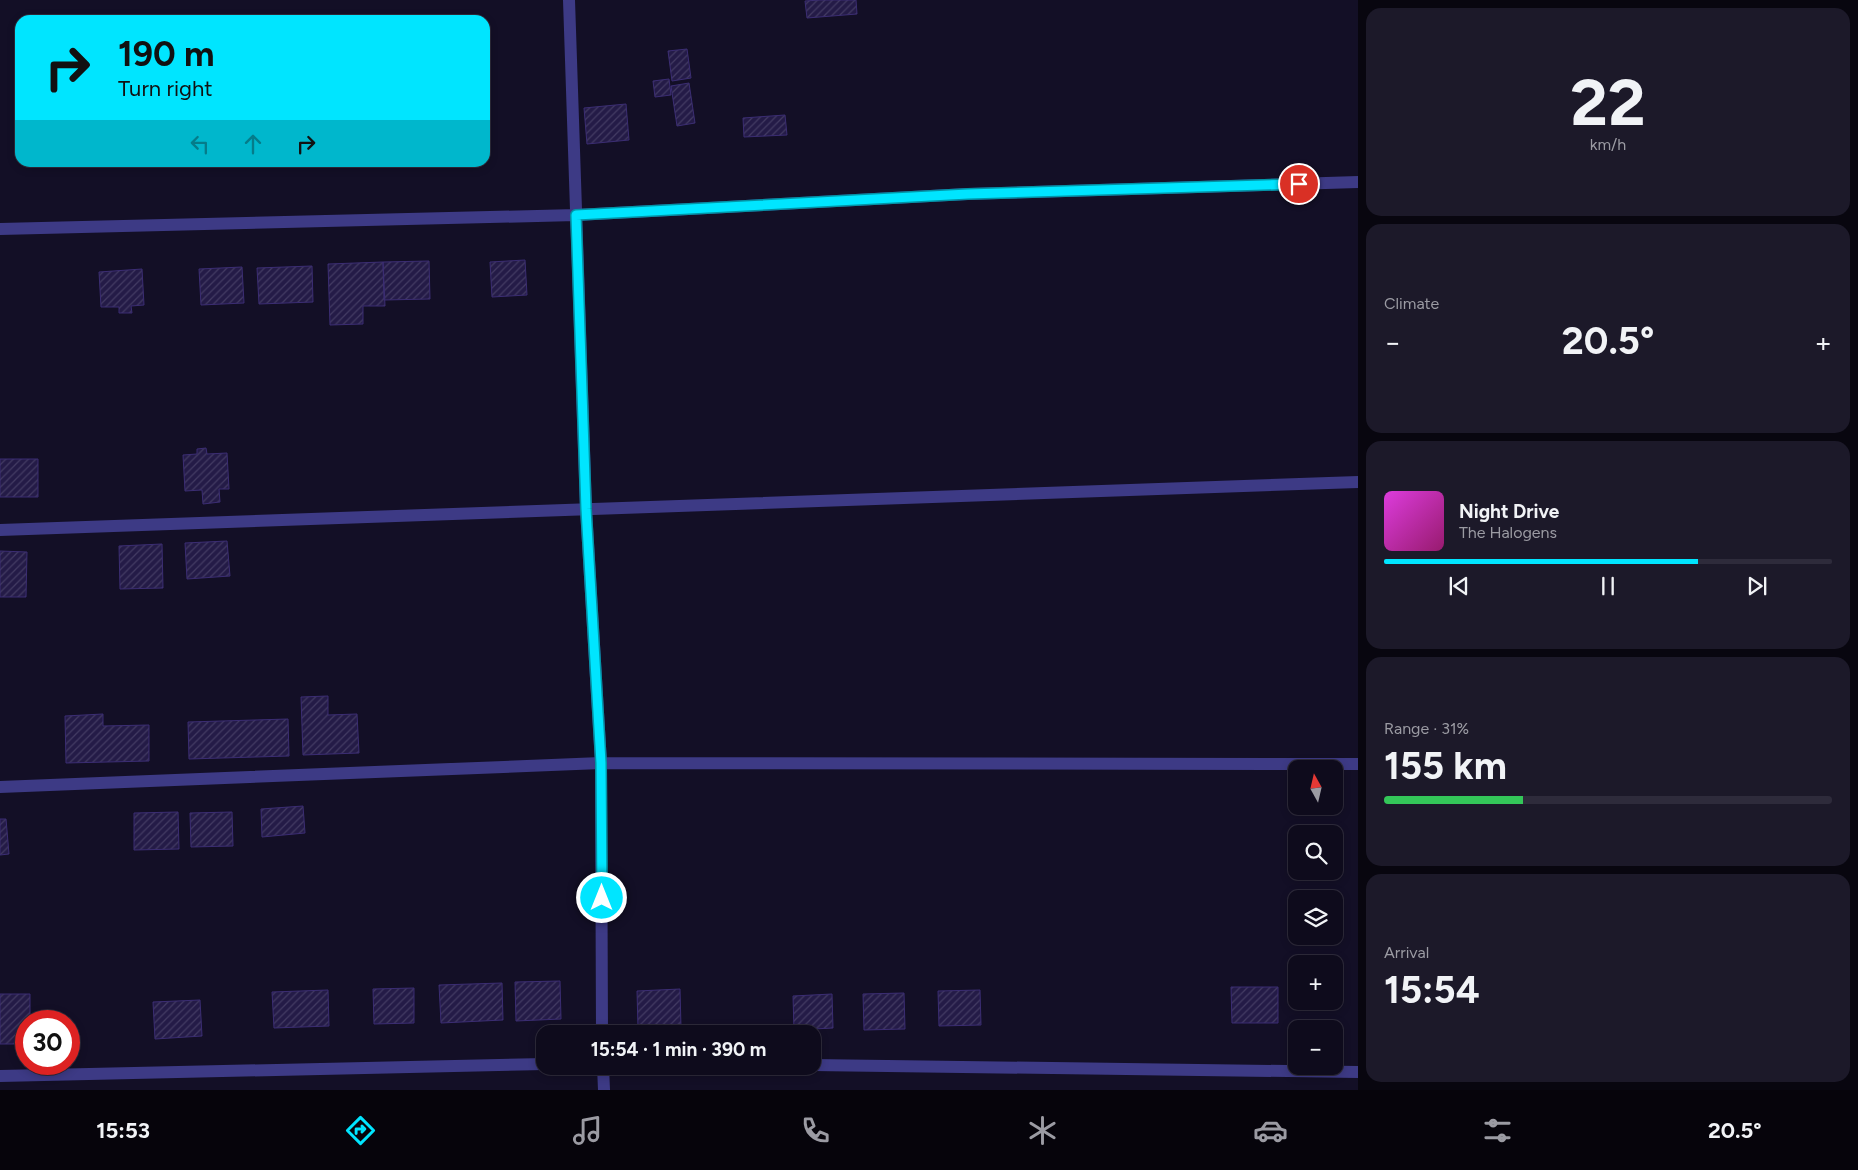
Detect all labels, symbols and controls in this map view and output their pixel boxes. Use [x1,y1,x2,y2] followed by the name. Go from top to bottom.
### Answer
[118,33,215,75] text: 190 m
[35,35,100,100] icon: right
[1570,63,1646,141] text: 22
[118,75,213,102] text: Turn right
[186,130,214,158] icon: left
[239,130,267,158] icon: ahead
[292,130,320,158] icon: right
[1590,135,1626,154] text: km/h
[1278,163,1320,205] pin
[1285,170,1313,198] icon: arrive
[1384,294,1439,313] text: Climate
[1562,318,1654,364] text: 20.5°
[1384,325,1401,359] text: −
[1815,325,1832,359] text: +
[1459,500,1559,523] text: Night Drive
[1459,523,1557,542] text: The Halogens
[1445,572,1473,600] icon: previous
[1594,572,1622,600] icon: pause
[1743,572,1771,600] icon: next
[1384,719,1469,738] text: Range · 31%
[1384,743,1507,789] text: 155 km
[1288,760,1342,815] north arrow
[1288,760,1343,1075] map controls
[1288,825,1343,880] button: search
[575,871,627,923] position arrow
[1288,890,1343,945] button: layers
[1384,943,1429,962] text: Arrival
[1288,955,1343,1010] button: +
[1384,967,1480,1013] text: 15:54
[15,1010,80,1075] speed limit sign: 30
[1288,1020,1343,1075] button: −
[591,1038,766,1061] text: 15:54 · 1 min · 390 m
[343,1113,378,1148] icon: directions
[570,1113,605,1148] icon: music
[798,1113,833,1148] icon: phone
[1025,1113,1060,1148] icon: climate
[1253,1113,1288,1148] icon: car
[1480,1113,1515,1148] icon: filters
[96,1117,150,1144] text: 15:53
[1708,1117,1762,1144] text: 20.5°

